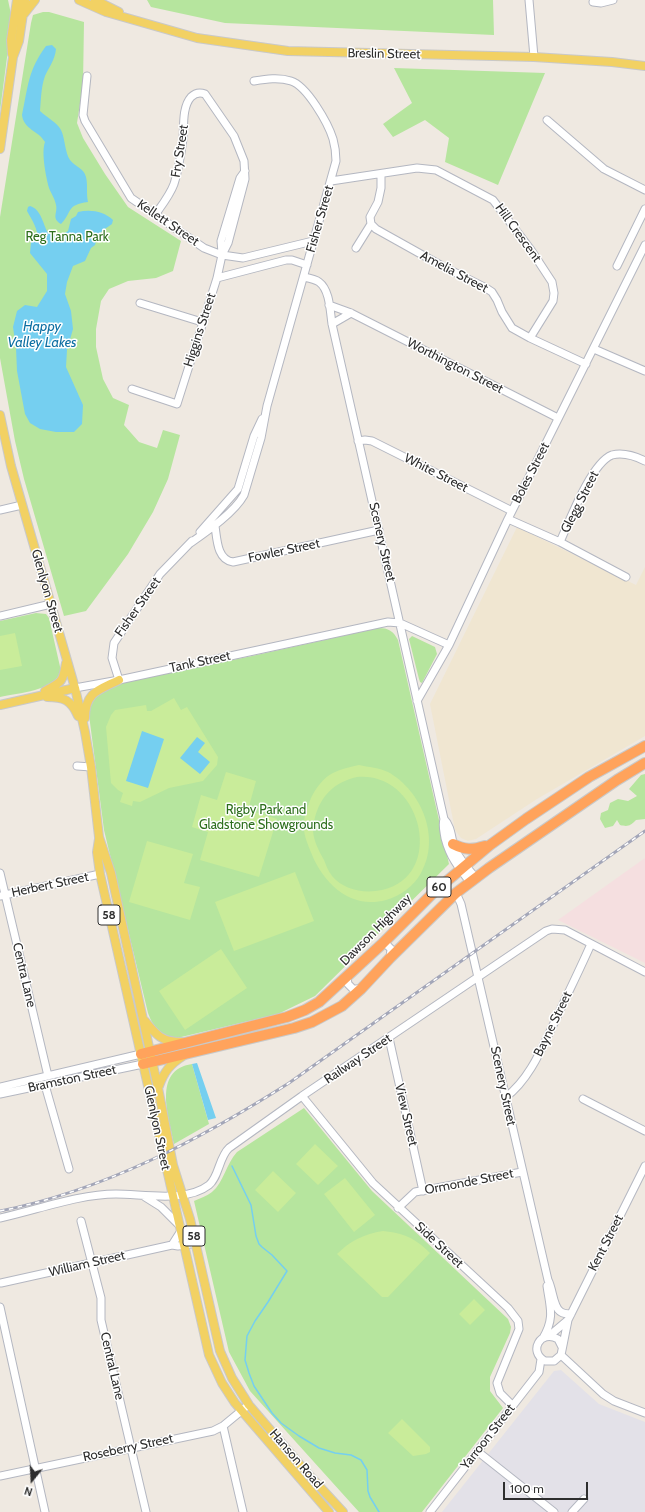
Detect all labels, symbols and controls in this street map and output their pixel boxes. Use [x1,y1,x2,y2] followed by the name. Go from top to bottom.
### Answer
[347,46,421,62] street label: Breslin Street
[168,123,192,179] street label: Fry Street
[303,184,337,254] street label: Fisher Street
[134,197,202,249] street label: Kellett Street
[491,201,545,265] street label: Hill Crescent
[25,229,109,245] park label: Reg Tanna Park
[417,248,491,296] street label: Amelia Street
[181,291,219,369] street label: Higgins Street
[7,319,77,352] water label: Happy Valley Lakes
[404,335,506,397] street label: Worthington Street
[509,440,553,506] street label: Boles Street
[402,450,470,496] street label: White Street
[558,468,602,536] street label: Glegg Street
[365,501,399,583] street label: Scenery Street
[247,536,321,566] street label: Fowler Street
[28,548,66,634] street label: Glenlyon Street
[112,574,164,640] street label: Fisher Street
[168,648,232,676] street label: Tank Street
[199,802,333,833] park label: Rigby Park and Gladstone Showgrounds
[10,869,90,901] street label: Herbert Street
[427,877,451,897] road number: 60
[337,891,415,969] street label: Dawson Highway
[98,905,120,925] road number: 58
[9,941,39,1009] street label: Centra Lane
[531,989,575,1059] street label: Bayne Street
[321,1031,395,1087] street label: Railway Street
[487,1045,519,1127] street label: Scenery Street
[26,1062,118,1096] street label: Bramston Street
[391,1082,421,1148] street label: View Street
[140,1084,174,1172] street label: Glenlyon Street
[423,1166,515,1198] street label: Ormonde Street
[585,1212,627,1274] street label: Kent Street
[412,1219,466,1271] street label: Side Street
[183,1226,205,1246] road number: 58
[47,1248,127,1280] street label: William Street
[97,1331,127,1401] street label: Central Lane
[458,1401,518,1473] street label: Yarroon Street
[266,1426,326,1492] street label: Hanson Road
[81,1431,175,1465] street label: Roseberry Street
[12,1460,52,1500] north arrow
[505,1474,590,1500] scale bar
[510,1481,544,1496] text: 100 m
[22,1484,34,1499] text: N

